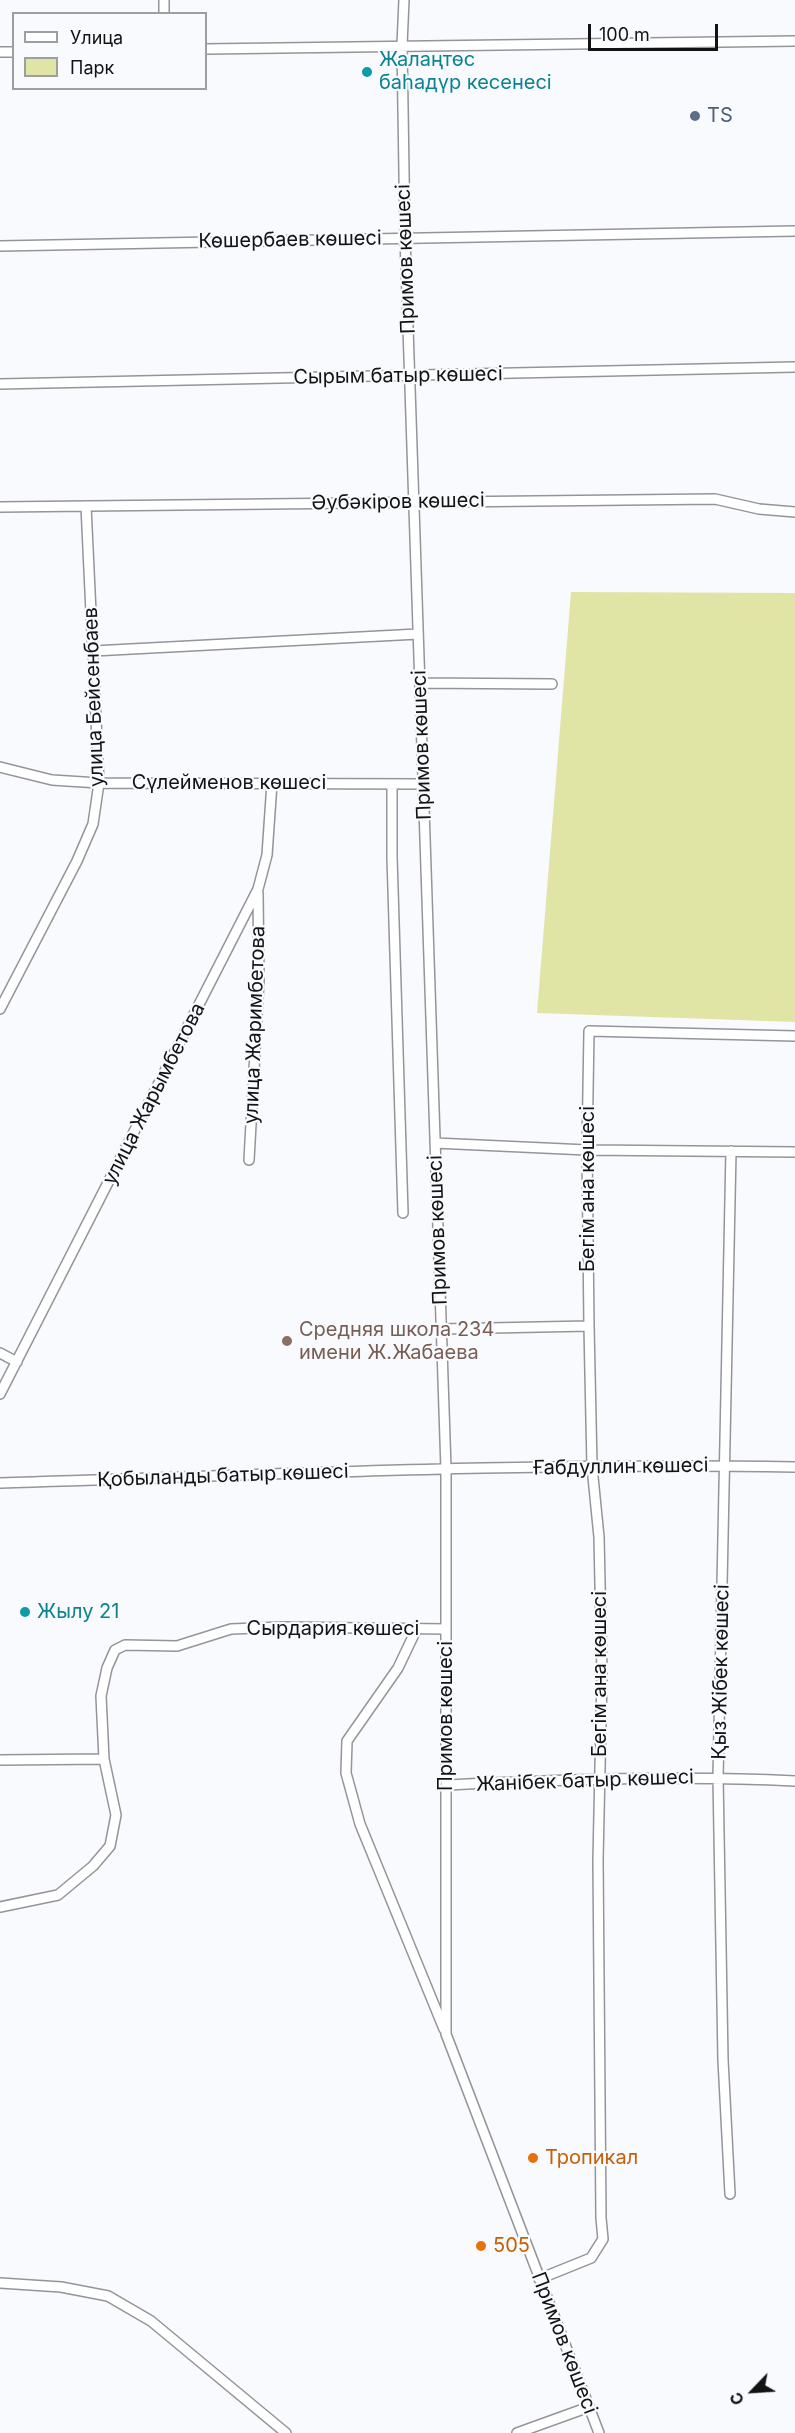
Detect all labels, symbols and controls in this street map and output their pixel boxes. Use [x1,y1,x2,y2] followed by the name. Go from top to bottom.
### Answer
[12,12,207,90] legend
[591,12,722,50] scale bar
[599,24,650,45] text: 100 m
[70,27,123,48] text: Улица
[379,48,552,95] place label: Жалаңтөс баһадүр кесенесі
[70,57,114,78] text: Парк
[360,65,374,79] marker: Жалаңтөс баһадүр кесенесі
[707,104,733,128] place label: TS
[688,109,702,123] marker: TS
[391,184,421,334] street label: Примов көшесі
[198,226,382,254] street label: Көшербаев көшесі
[293,362,503,390] street label: Сырым батыр көшесі
[311,488,485,516] street label: Әубәкіров көшесі
[79,607,109,787] street label: улица Бейсенбаев
[407,670,437,820] street label: Примов көшесі
[132,771,326,795] street label: Сүлейменов көшесі
[240,926,270,1124] street label: улица Жаримбетова
[98,999,210,1189] street label: улица Жарымбетова
[576,1106,600,1272] street label: Бегім ана көшесі
[423,1155,453,1305] street label: Примов көшесі
[299,1318,494,1365] place label: Средняя школа 234 имени Ж.Жабаева
[280,1334,294,1348] marker: Средняя школа 234 имени Ж.Жабаева
[533,1453,709,1481] street label: Ғабдуллин көшесі
[97,1460,349,1492] street label: Қобыланды батыр көшесі
[707,1584,735,1760] street label: Қыз Жібек көшесі
[588,1591,612,1757] street label: Бегім ана көшесі
[37,1600,119,1624] place label: Жылу 21
[18,1605,32,1619] marker: Жылу 21
[247,1617,419,1641] street label: Сырдария көшесі
[434,1641,458,1791] street label: Примов көшесі
[476,1765,694,1797] street label: Жанібек батыр көшесі
[545,2146,638,2170] place label: Тропикал
[526,2151,540,2165] marker: Тропикал
[493,2234,530,2258] place label: 505
[474,2239,488,2253] marker: 505
[526,2269,602,2417] street label: Примов көшесі
[723,2361,783,2421] north arrow
[725,2389,748,2408] text: С

